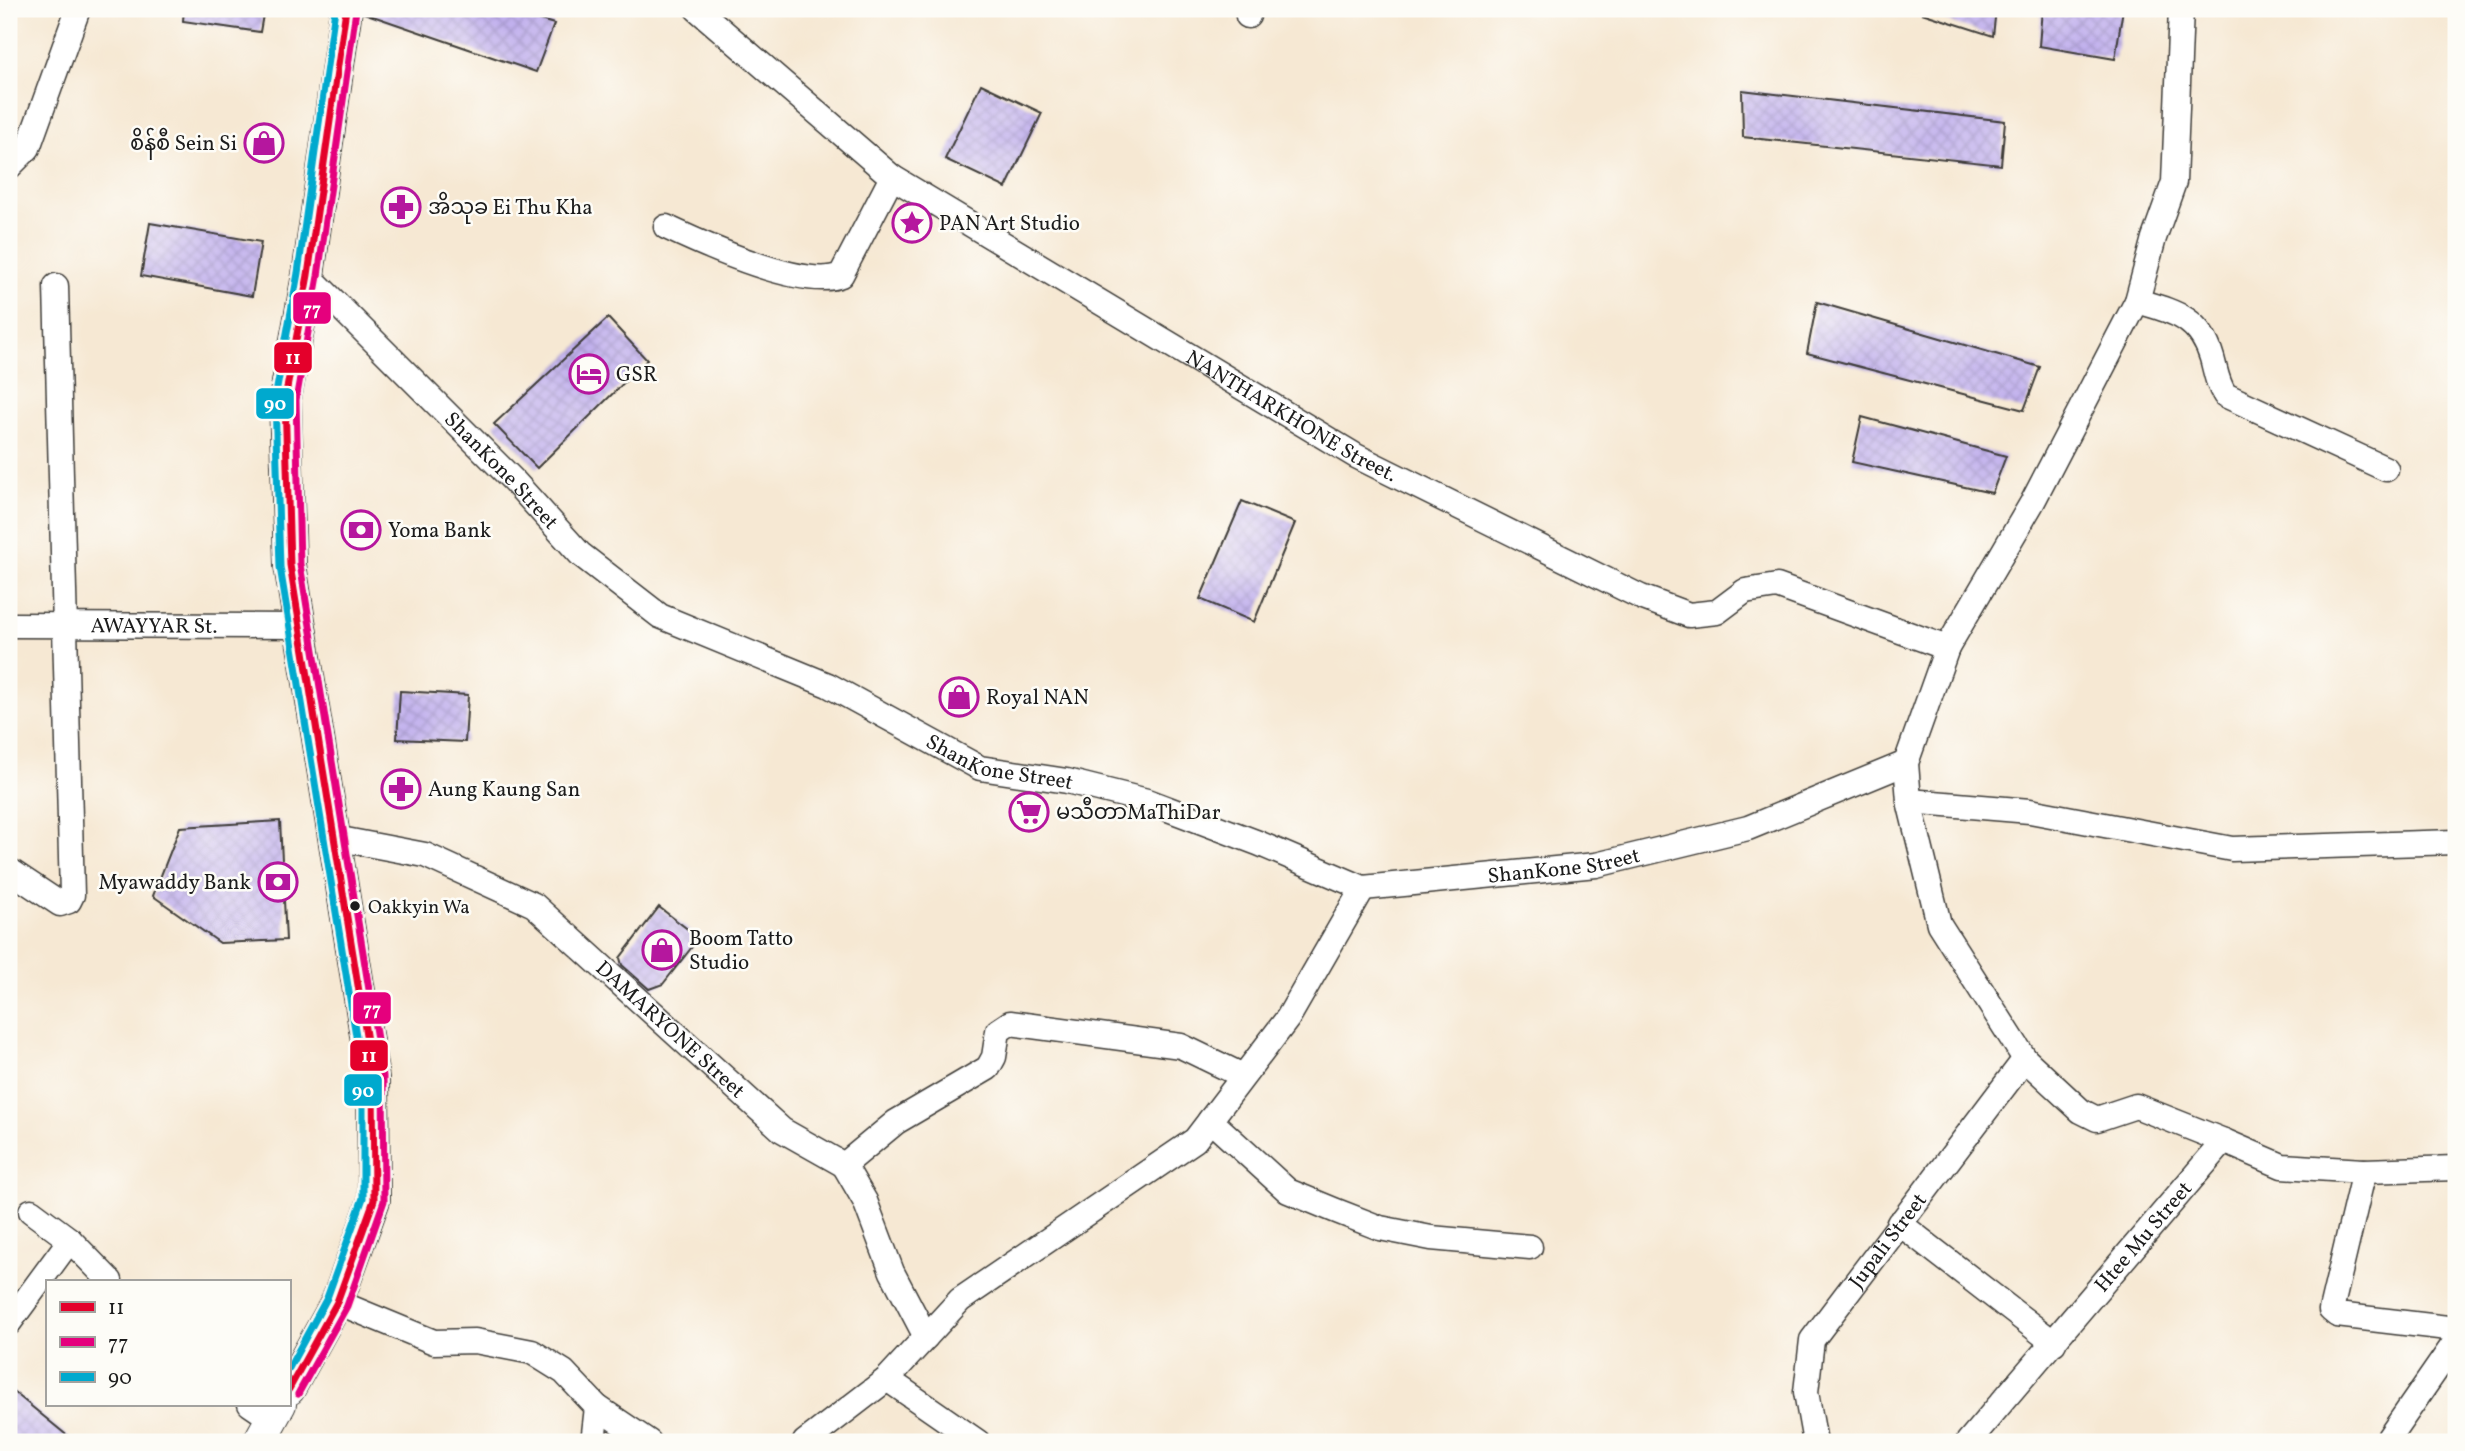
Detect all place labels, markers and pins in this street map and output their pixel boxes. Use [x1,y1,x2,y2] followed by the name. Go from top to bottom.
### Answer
[243,122,285,164] shop icon: စိန်စီ Sein Si
[130,127,237,160] place label: စိန်စီ Sein Si
[380,186,422,228] pharmacy icon: အိသုခ Ei Thu Kha
[428,191,593,224] place label: အိသုခ Ei Thu Kha
[891,202,933,244] place icon: PAN Art Studio
[939,210,1080,239] place label: PAN Art Studio
[568,353,610,395] hotel icon: GSR
[616,361,657,390] place label: GSR
[340,509,382,551] bank icon: Yoma Bank
[388,517,492,546] place label: Yoma Bank
[938,676,980,718] shop icon: Royal NAN
[986,684,1089,713] place label: Royal NAN
[380,768,422,810] pharmacy icon: Aung Kaung San
[428,776,580,805] place label: Aung Kaung San
[1008,791,1050,833] supermarket icon: မသီတာMaThiDar
[1056,796,1221,828] place label: မသီတာMaThiDar
[257,861,299,903] bank icon: Myawaddy Bank
[98,869,252,898] place label: Myawaddy Bank
[368,895,470,921] place label: Oakkyin Wa
[348,899,362,913] marker: Oakkyin Wa
[689,925,793,978] place label: Boom Tatto Studio
[641,929,683,971] shop icon: Boom Tatto Studio

